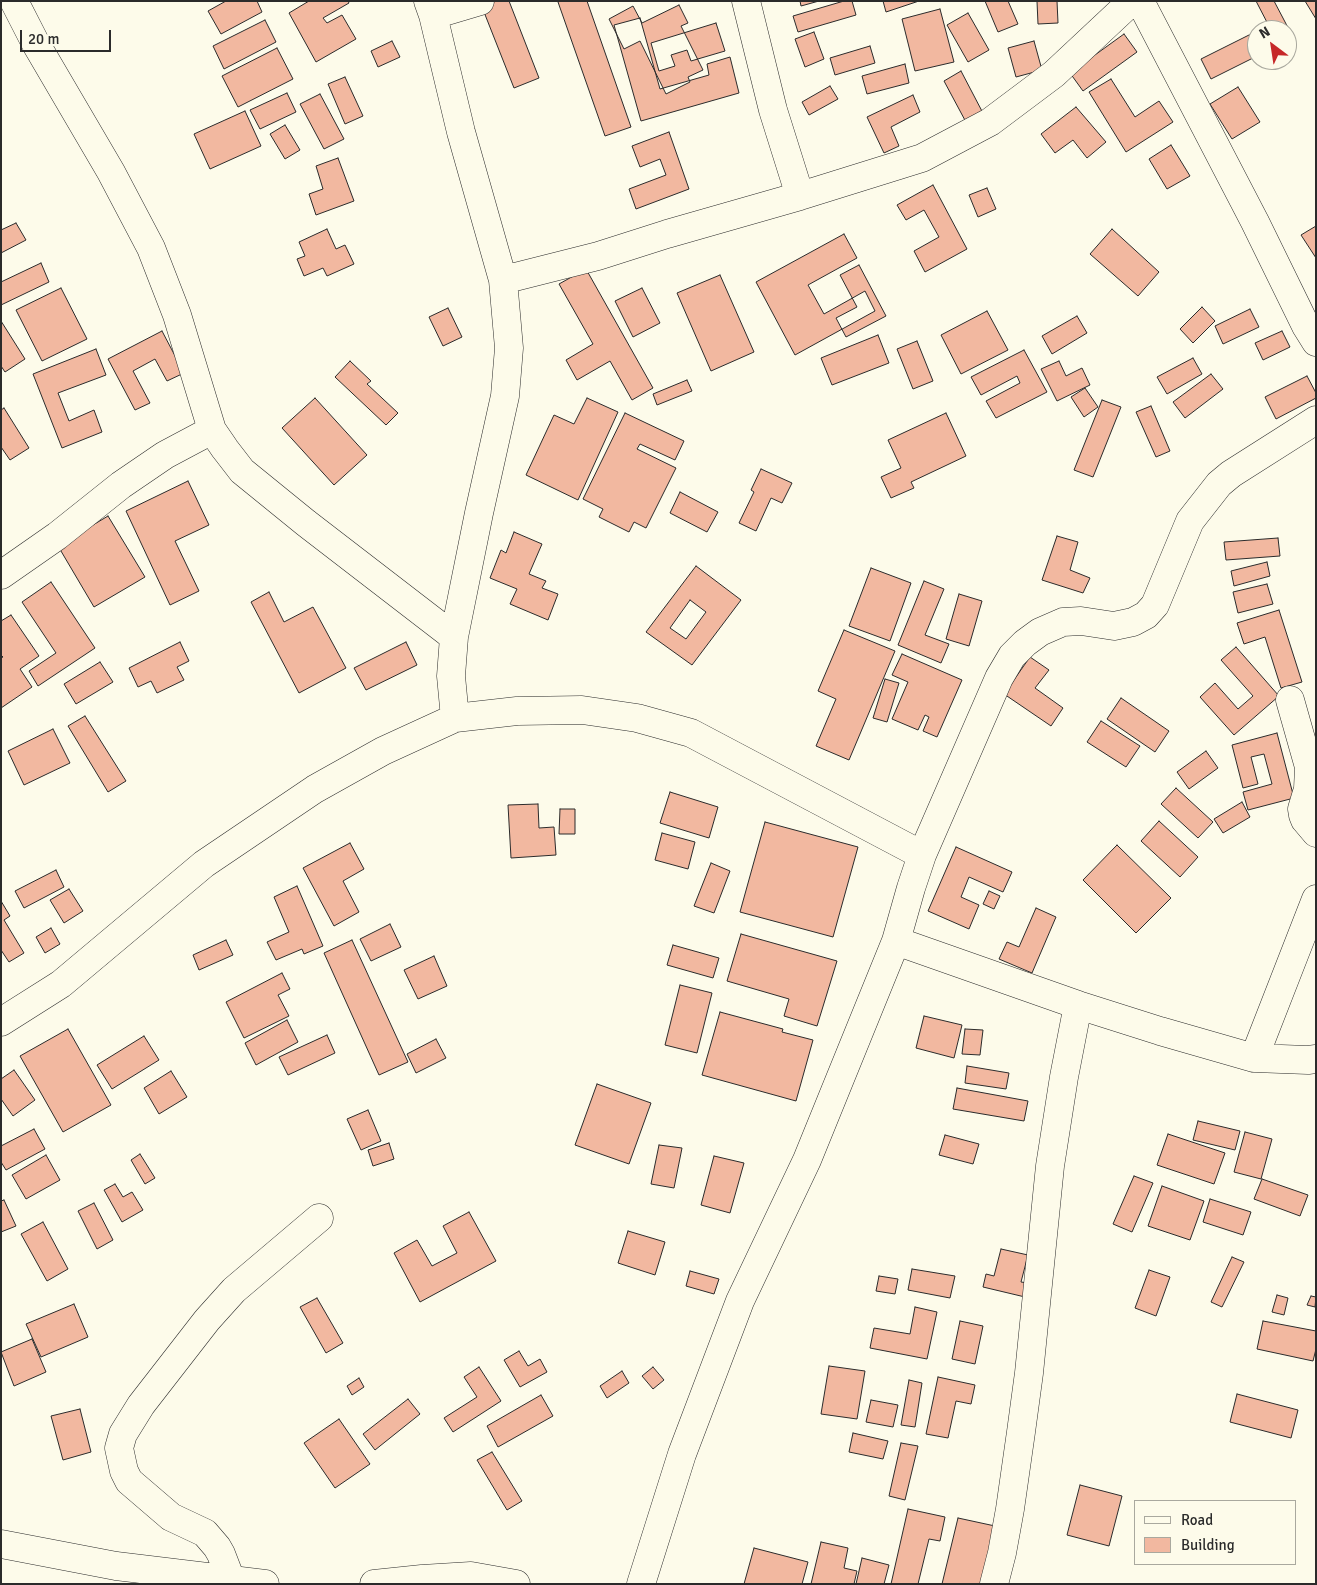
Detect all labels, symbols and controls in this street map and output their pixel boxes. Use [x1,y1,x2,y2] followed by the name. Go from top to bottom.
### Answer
[22,20,114,52] scale bar
[1247,20,1297,70] north arrow
[1256,23,1273,42] text: N
[28,30,59,48] text: 20 m
[1134,1500,1297,1565] legend
[1181,1511,1213,1529] text: Road
[1181,1536,1235,1554] text: Building

